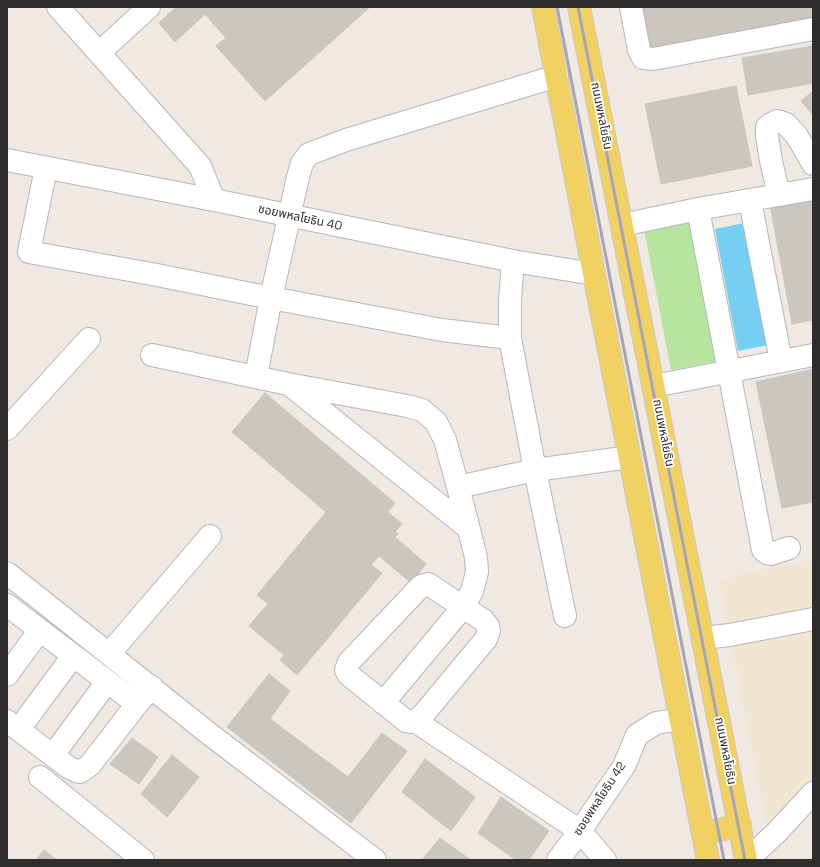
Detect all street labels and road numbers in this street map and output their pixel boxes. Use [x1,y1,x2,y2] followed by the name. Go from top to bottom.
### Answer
[587,81,615,151] street label: ถนนพหลโยธิน
[257,202,343,234] street label: ซอยพหลโยธิน 40
[649,398,677,468] street label: ถนนพหลโยธิน
[711,716,739,786] street label: ถนนพหลโยธิน
[571,759,629,839] street label: ซอยพหลโยธิน 42

